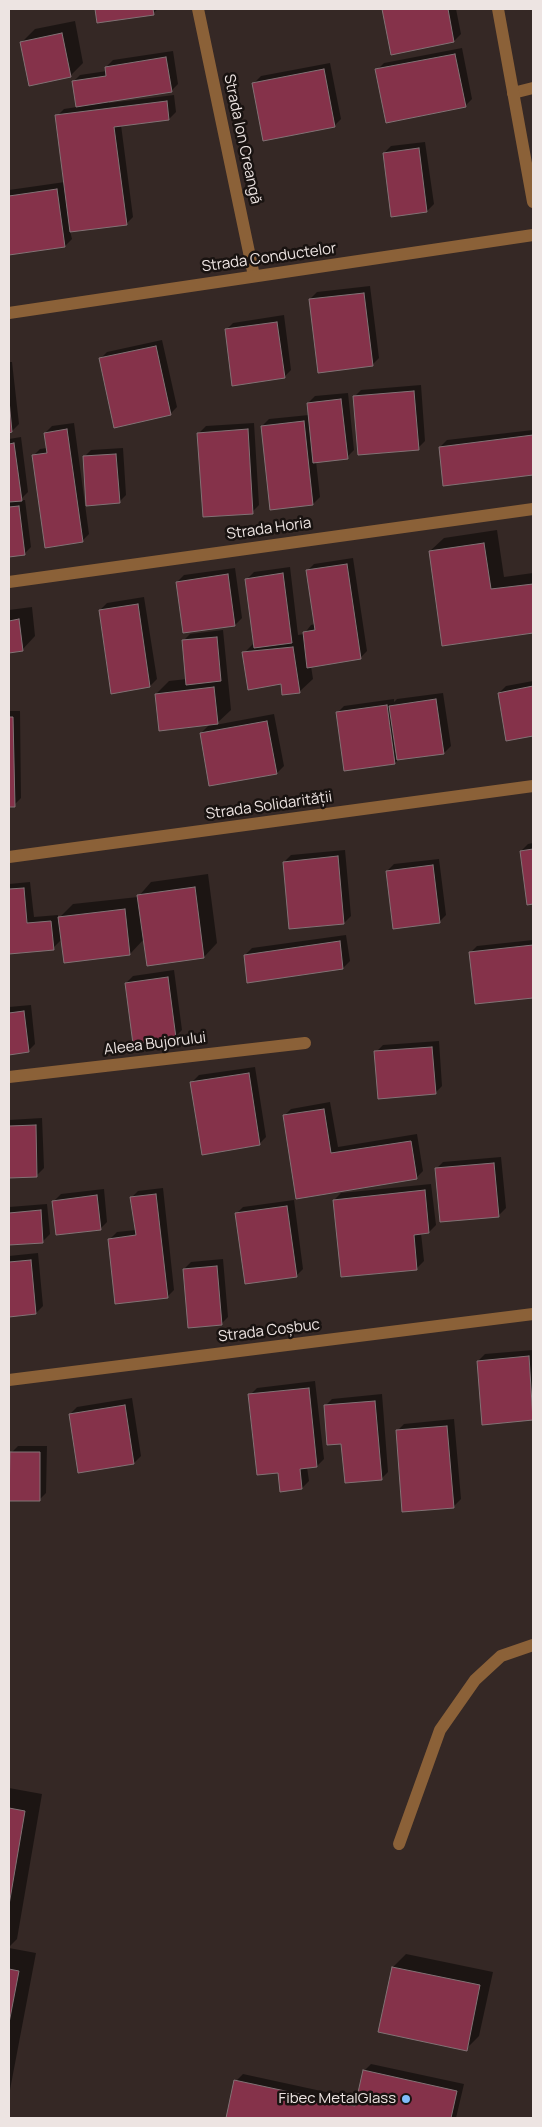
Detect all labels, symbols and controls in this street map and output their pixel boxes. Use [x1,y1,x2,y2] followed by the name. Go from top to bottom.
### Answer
[219,72,265,206] street label: Strada Ion Creangă
[201,240,337,276] street label: Strada Conductelor
[226,514,312,544] street label: Strada Horia
[205,788,333,824] street label: Strada Solidarității
[103,1029,207,1059] street label: Aleea Bujorului
[217,1316,321,1346] street label: Strada Coșbuc
[279,2090,396,2108] place label: Fibec MetalGlass
[400,2093,412,2105] marker: Fibec MetalGlass

